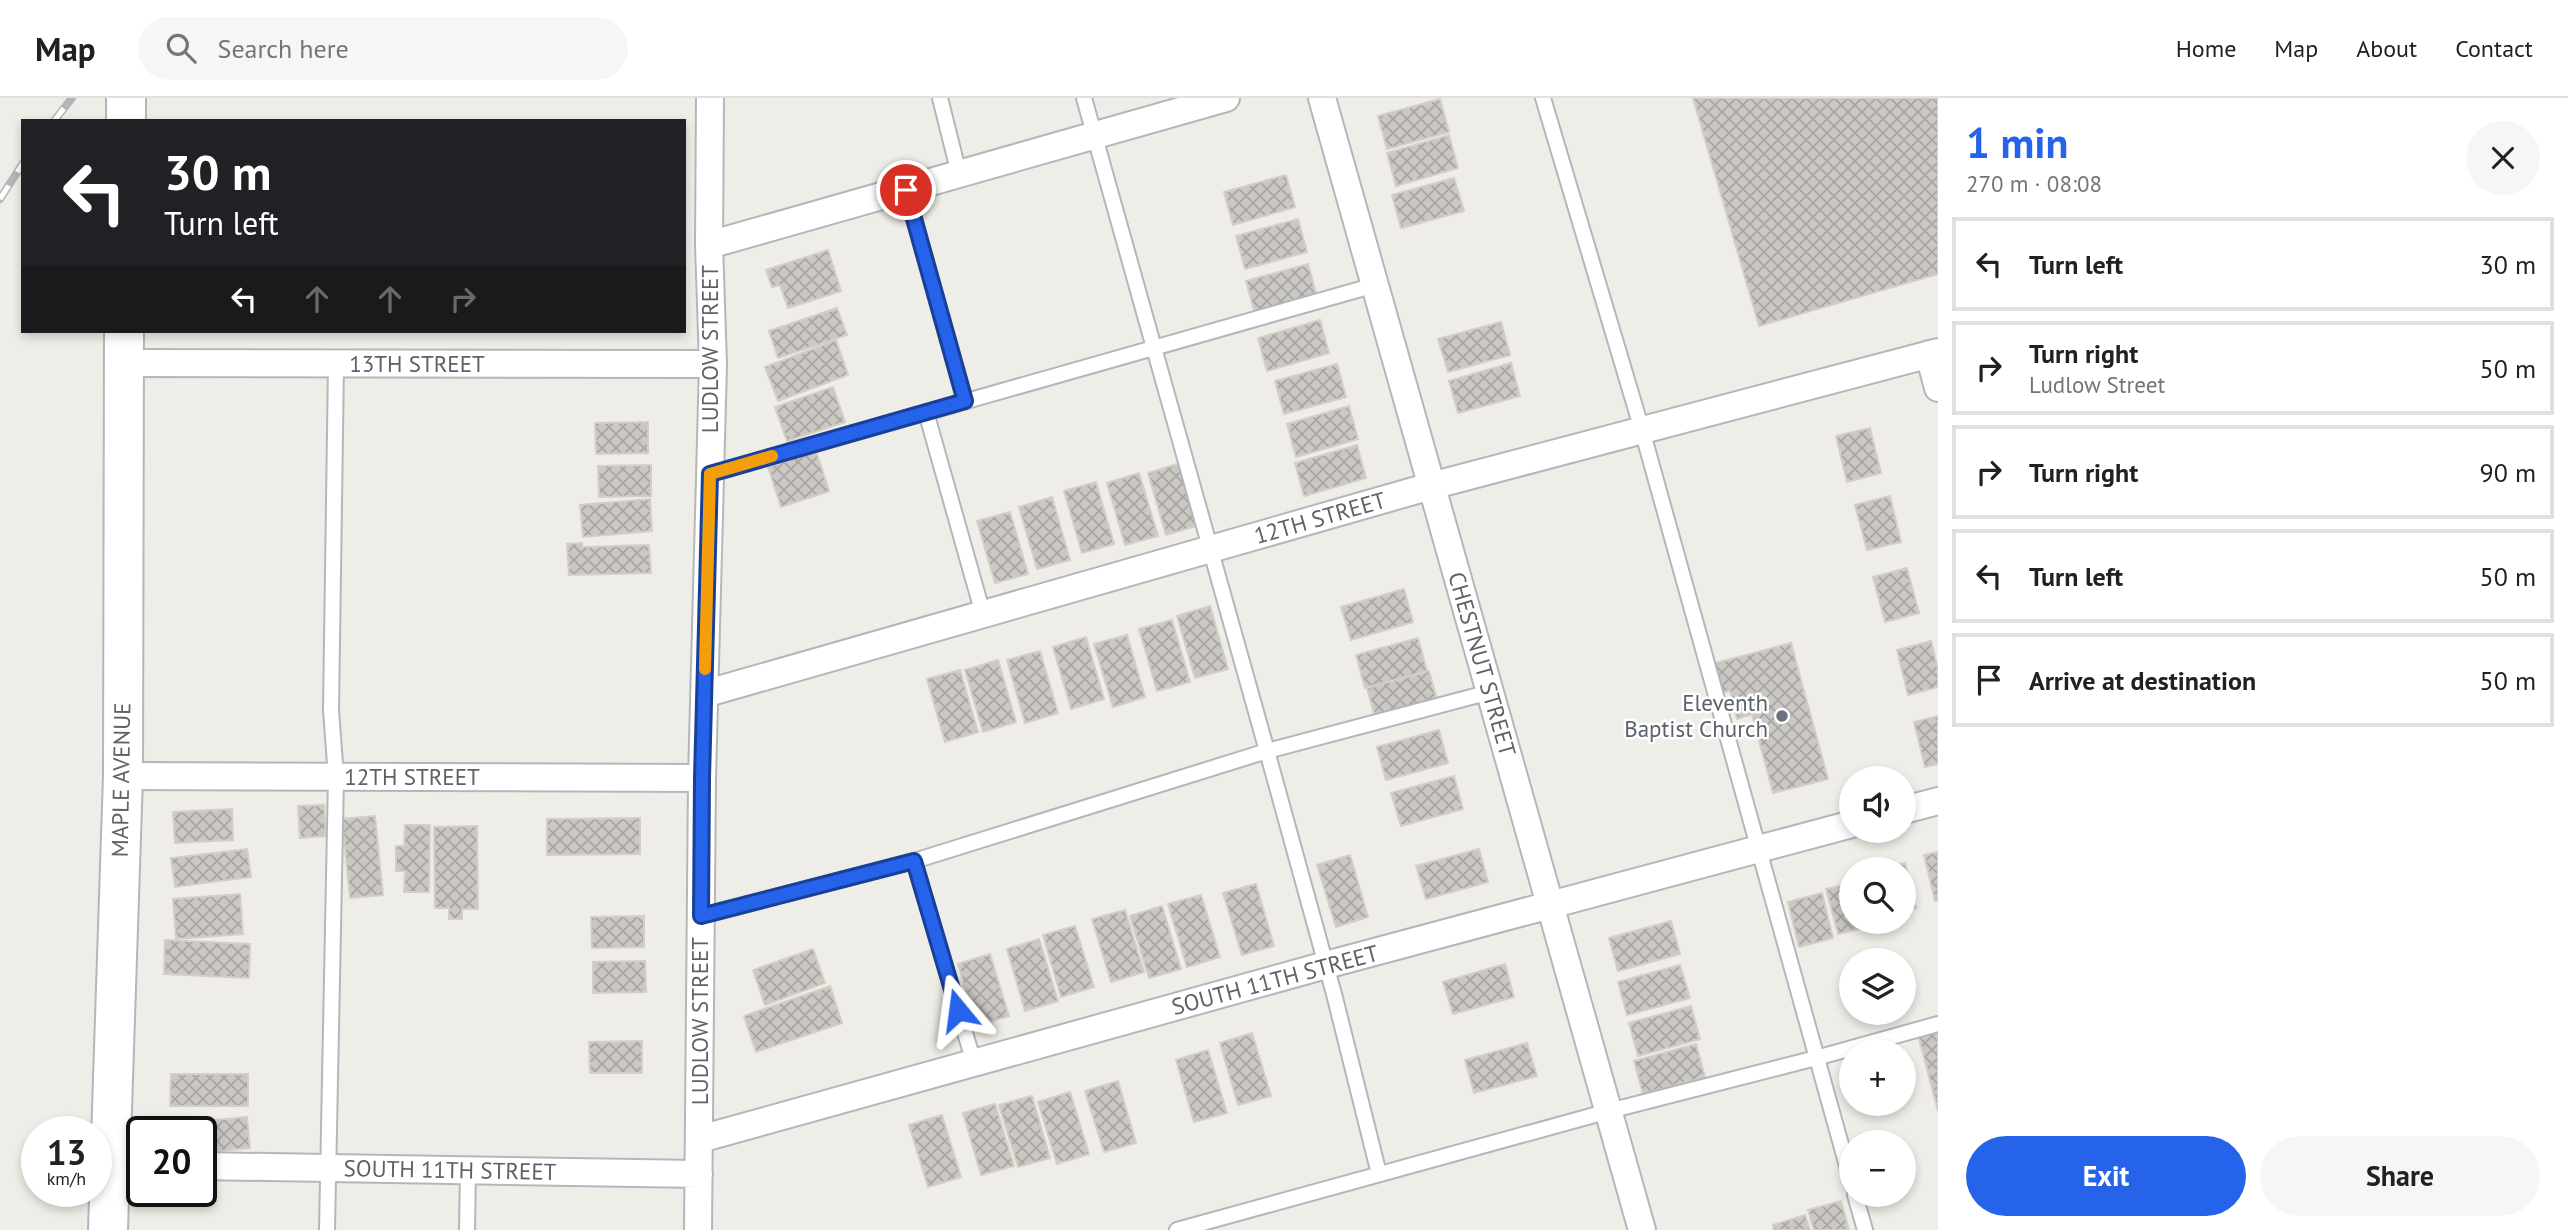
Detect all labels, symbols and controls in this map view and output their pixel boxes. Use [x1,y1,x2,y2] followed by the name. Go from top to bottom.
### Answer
[138,17,628,80] search box
[35,27,96,70] text: Map
[162,29,200,67] icon: search
[218,32,349,65] text: Search here
[2176,33,2236,64] text: Home
[2274,33,2318,64] text: Map
[2356,33,2417,64] text: About
[2455,33,2533,64] text: Contact
[1966,115,2068,170] text: 1 min
[2466,121,2540,195] button: close
[164,140,271,204] text: 30 m
[49,147,140,238] icon: left
[876,160,936,220] pin
[1966,169,2102,198] text: 270 m · 08:08
[887,171,925,209] icon: arrive
[164,202,279,244] text: Turn left
[1970,245,2008,283] icon: left
[2029,248,2123,281] text: Turn left
[2480,248,2536,281] text: 30 m
[695,265,724,433] street label: LUDLOW STREET
[225,280,263,318] icon: left
[298,280,336,318] icon: ahead
[371,280,409,318] icon: ahead
[444,280,482,318] icon: right
[2029,337,2138,370] text: Turn right
[349,349,485,378] street label: 13TH STREET
[1970,349,2008,387] icon: right
[2480,352,2536,385] text: 50 m
[2029,370,2165,399] text: Ludlow Street
[1970,453,2008,491] icon: right
[2029,456,2138,489] text: Turn right
[2480,456,2536,489] text: 90 m
[1251,485,1389,550] street label: 12TH STREET
[1970,557,2008,595] icon: left
[2029,560,2123,593] text: Turn left
[2480,560,2536,593] text: 50 m
[1442,568,1523,760] street label: CHESTNUT STREET
[1970,661,2008,699] icon: arrive
[2029,664,2256,697] text: Arrive at destination
[2480,664,2536,697] text: 50 m
[1624,688,1768,743] place label: Eleventh Baptist Church
[105,702,136,858] street label: MAPLE AVENUE
[1774,708,1790,724] marker: Eleventh Baptist Church
[344,762,480,791] street label: 12TH STREET
[1839,766,1916,1207] map controls
[1839,766,1916,843] button: sound
[1839,857,1916,934] button: search
[685,937,714,1105] street label: LUDLOW STREET
[1168,938,1382,1021] street label: SOUTH 11TH STREET
[1839,948,1916,1025] button: layers
[921,973,995,1047] position arrow
[1839,1039,1916,1116] button: +
[126,1116,217,1207] speed limit sign: 20
[47,1129,86,1175] text: 13
[1839,1130,1916,1207] button: −
[1966,1136,2246,1216] button: Exit
[2260,1136,2540,1216] button: Share
[343,1153,557,1186] street label: SOUTH 11TH STREET
[47,1167,86,1190] text: km/h

